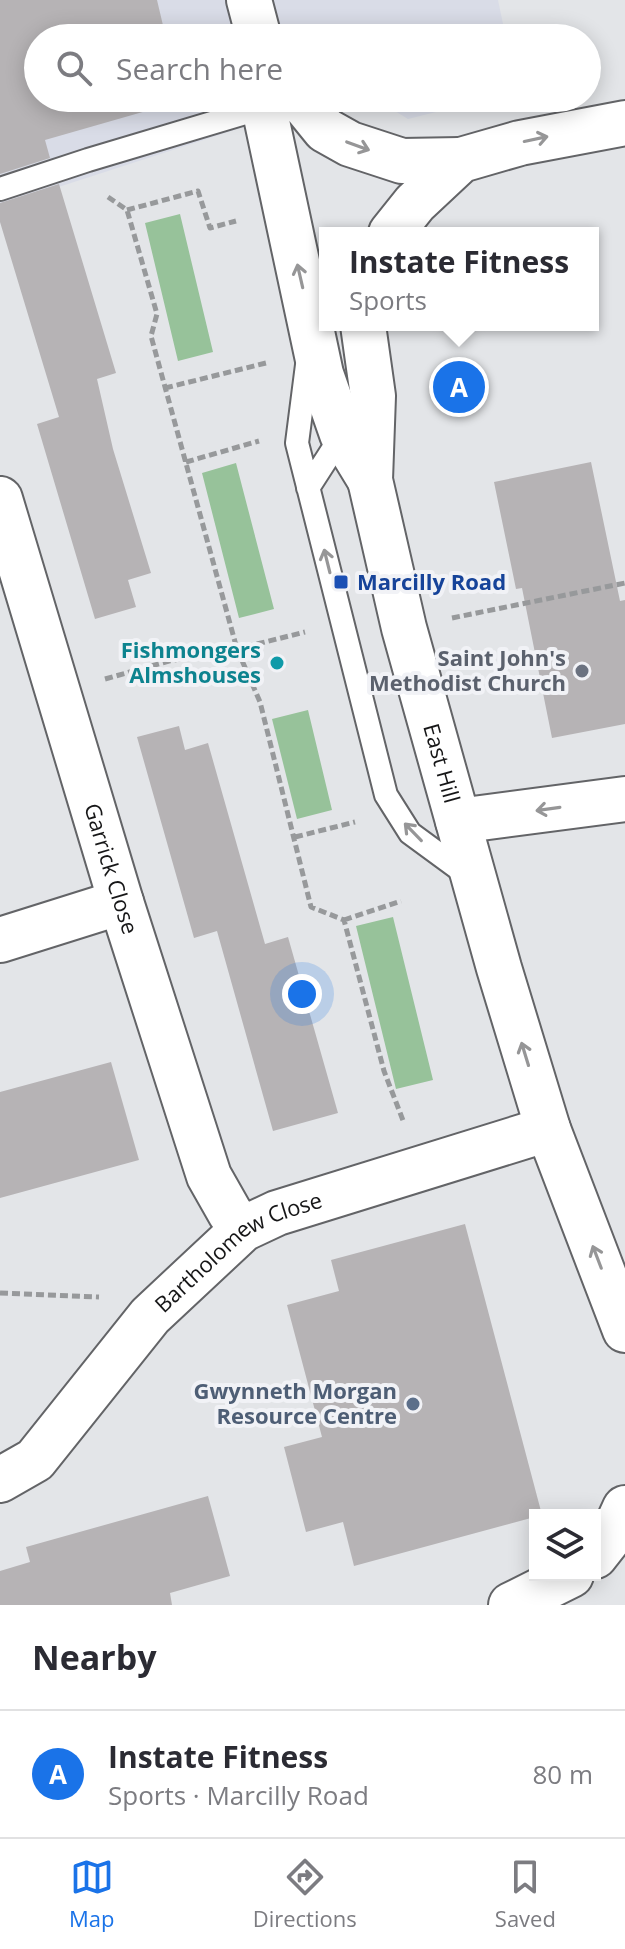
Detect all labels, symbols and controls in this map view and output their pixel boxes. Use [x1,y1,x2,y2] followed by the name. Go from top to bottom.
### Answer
[24,24,601,112] search box
[52,46,96,90] icon: search
[116,48,283,89] text: Search here
[523,131,549,146] one-way arrow
[345,140,370,154] one-way arrow
[319,227,599,331] popup
[349,241,569,282] text: Instate Fitness
[292,263,307,289] one-way arrow
[349,282,427,318] text: Sports
[433,357,485,417] pin: A
[318,549,333,575] one-way arrow
[357,566,506,596] place label: Marcilly Road
[332,573,350,591] marker: Marcilly Road
[121,634,261,689] place label: Fishmongers Almshouses
[369,642,566,697] place label: Saint John's Methodist Church
[268,654,286,672] marker: Fishmongers Almshouses
[573,662,591,680] marker: Saint John's Methodist Church
[417,720,468,806] street label: East Hill
[78,799,146,937] street label: Garrick Close
[536,802,561,817] one-way arrow
[404,823,424,843] one-way arrow
[282,974,322,1014] your location
[517,1042,532,1068] one-way arrow
[147,1184,325,1318] street label: Bartholomew Close
[589,1245,603,1270] one-way arrow
[194,1375,397,1430] place label: Gwynneth Morgan Resource Centre
[404,1395,422,1413] marker: Gwynneth Morgan Resource Centre
[529,1509,601,1581] map controls
[529,1509,601,1581] button: layers
[32,1634,157,1680] text: Nearby
[108,1736,328,1777] text: Instate Fitness
[49,1756,67,1792] text: A
[532,1756,593,1792] text: 80 m
[108,1777,369,1813] text: Sports · Marcilly Road
[69,1855,115,1933] tab: Map
[253,1855,357,1933] tab: Directions
[495,1855,556,1933] tab: Saved

